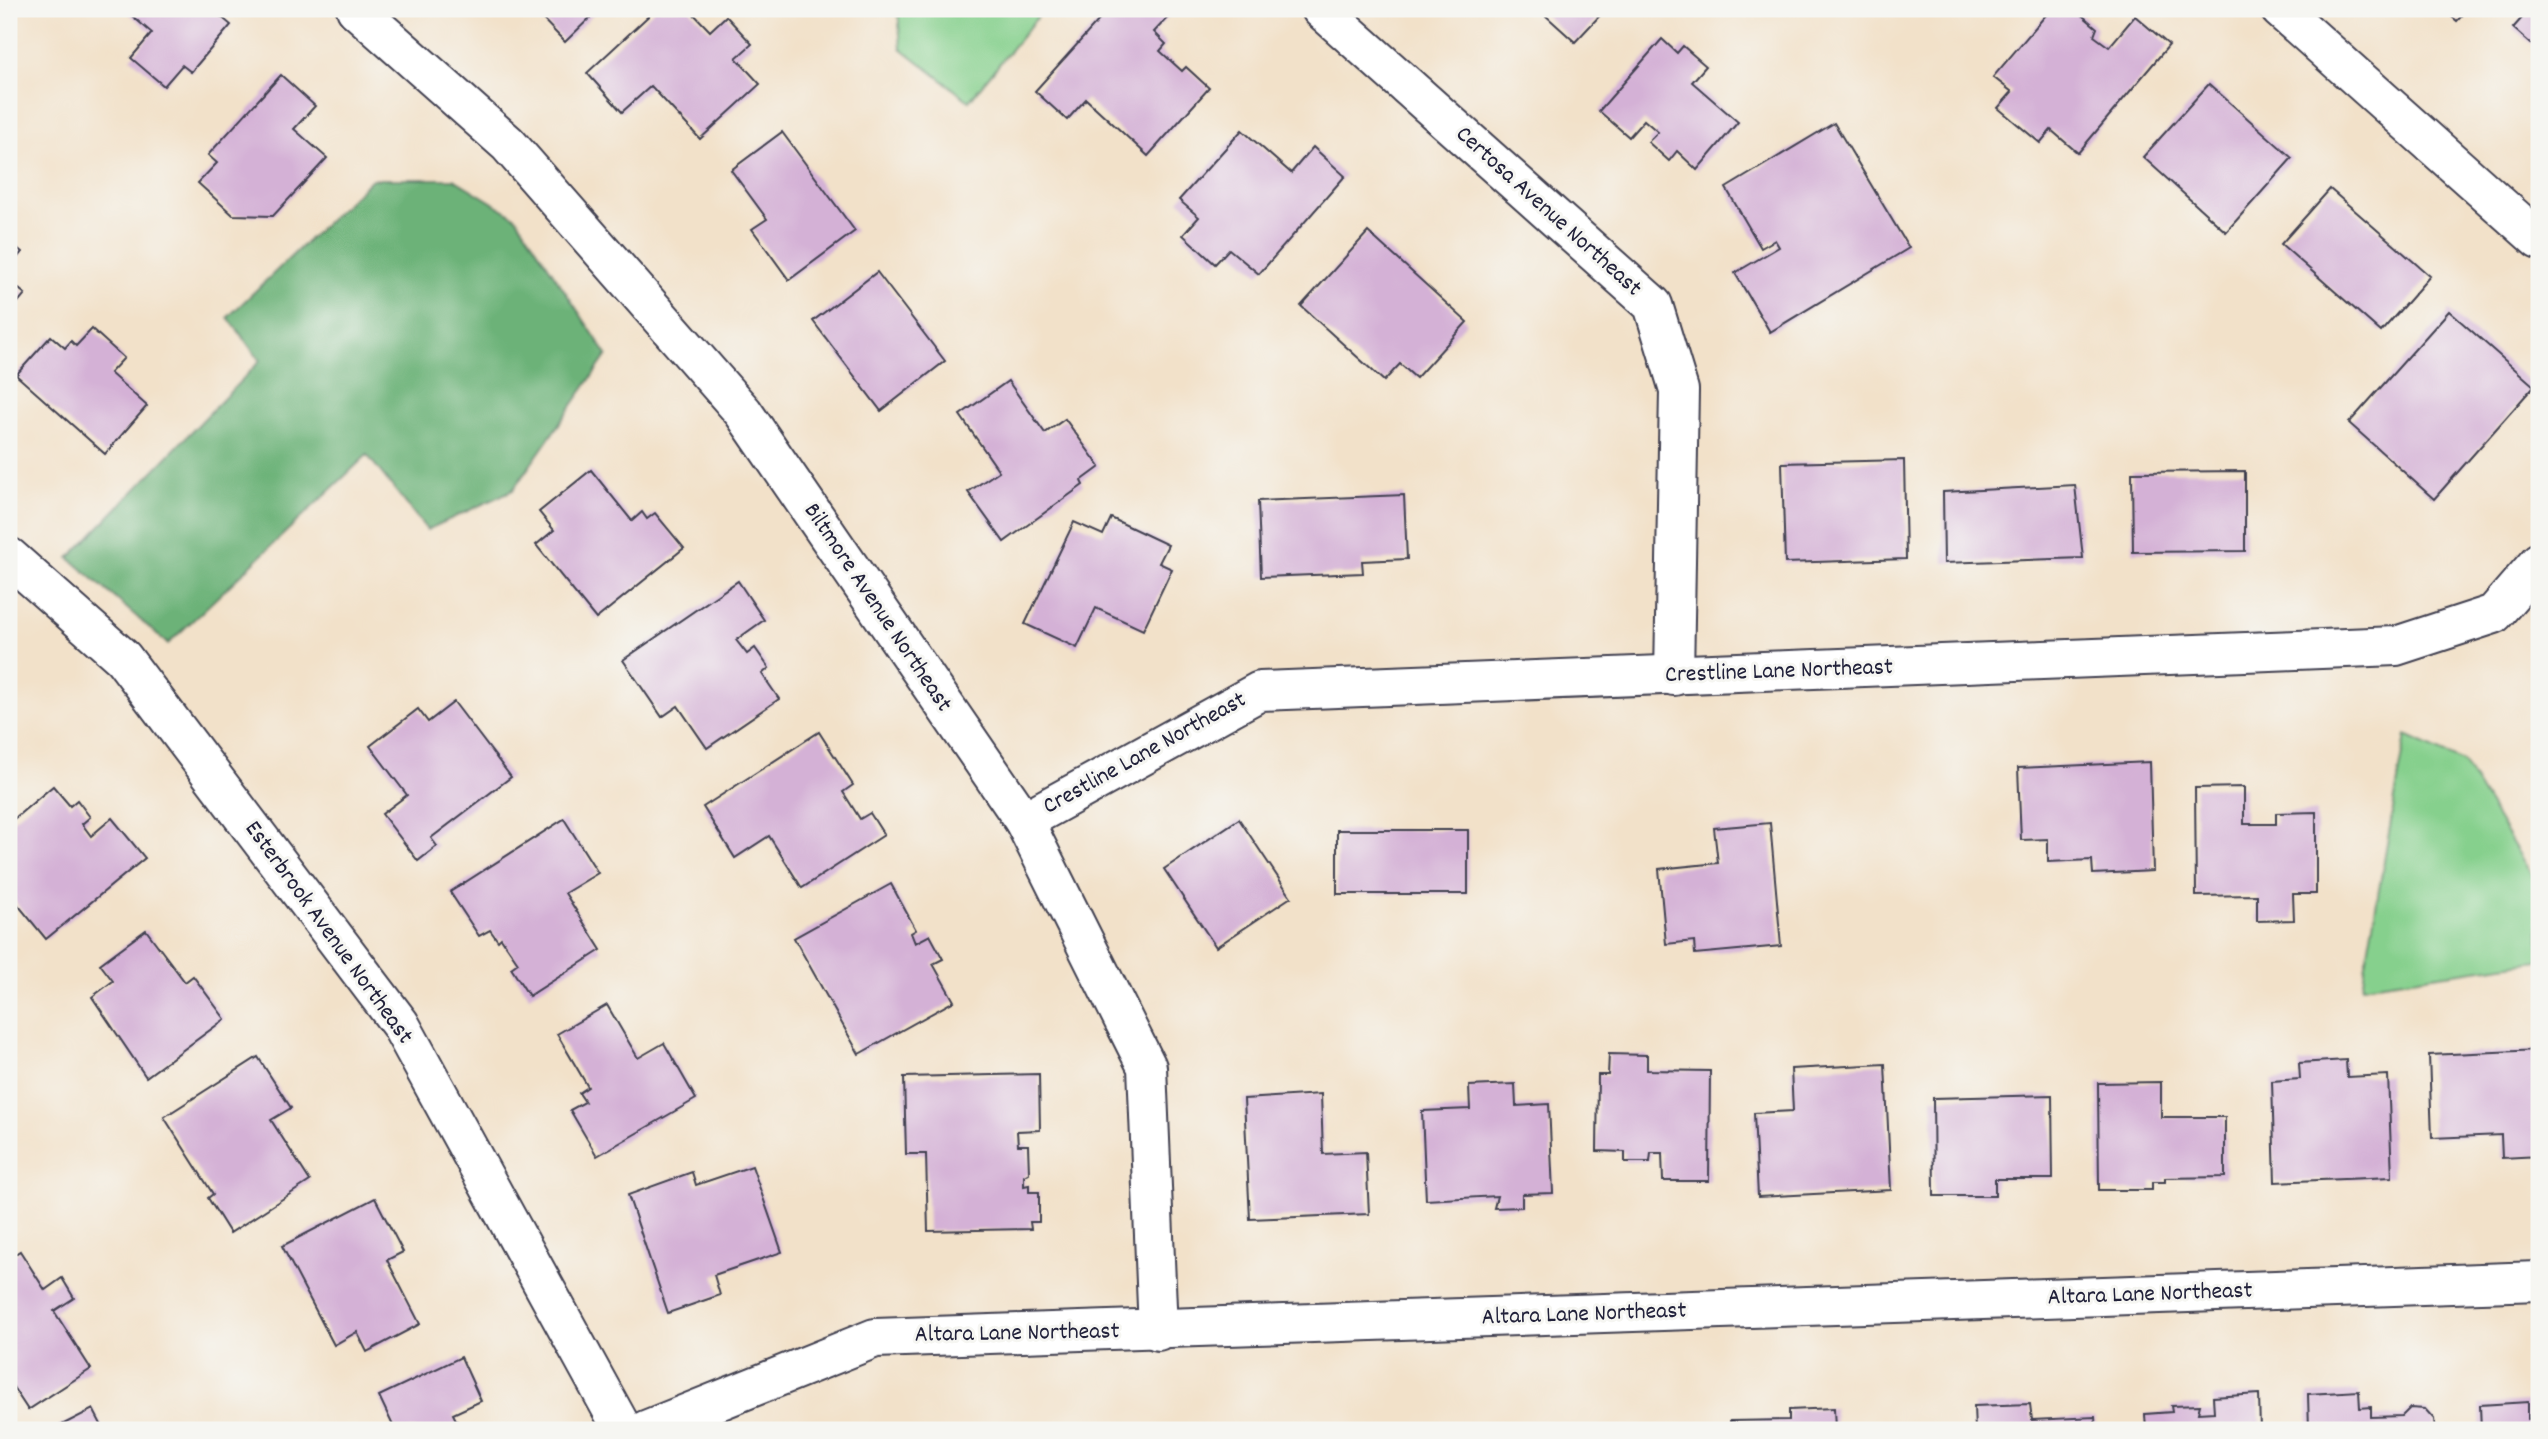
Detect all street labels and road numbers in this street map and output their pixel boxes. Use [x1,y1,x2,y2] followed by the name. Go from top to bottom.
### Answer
[1447,119,1649,305] street label: Certosa Avenue Northeast
[794,497,960,719] street label: Biltmore Avenue Northeast
[1665,651,1894,693] street label: Crestline Lane Northeast
[1037,684,1253,824] street label: Crestline Lane Northeast
[235,814,421,1052] street label: Esterbrook Avenue Northeast
[2047,1274,2253,1316] street label: Altara Lane Northeast
[1481,1294,1687,1336] street label: Altara Lane Northeast
[914,1315,1120,1353] street label: Altara Lane Northeast

